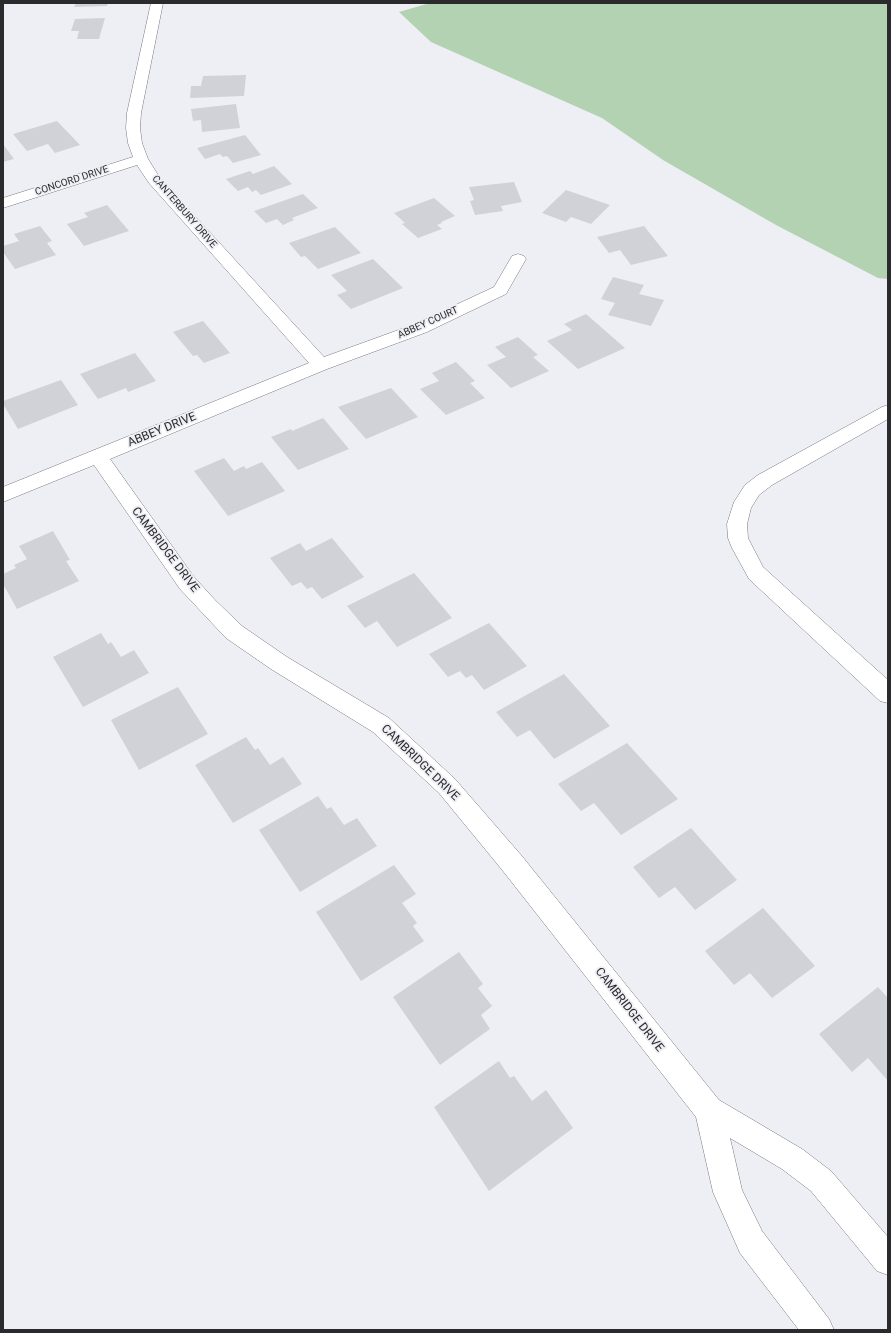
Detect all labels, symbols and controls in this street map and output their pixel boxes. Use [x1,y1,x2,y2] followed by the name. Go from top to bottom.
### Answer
[34,163,110,199] street label: CONCORD DRIVE
[149,173,219,251] street label: CANTERBURY DRIVE
[396,304,460,342] street label: ABBEY COURT
[126,410,198,450] street label: ABBEY DRIVE
[128,505,202,595] street label: CAMBRIDGE DRIVE
[378,722,462,804] street label: CAMBRIDGE DRIVE
[592,965,666,1055] street label: CAMBRIDGE DRIVE

